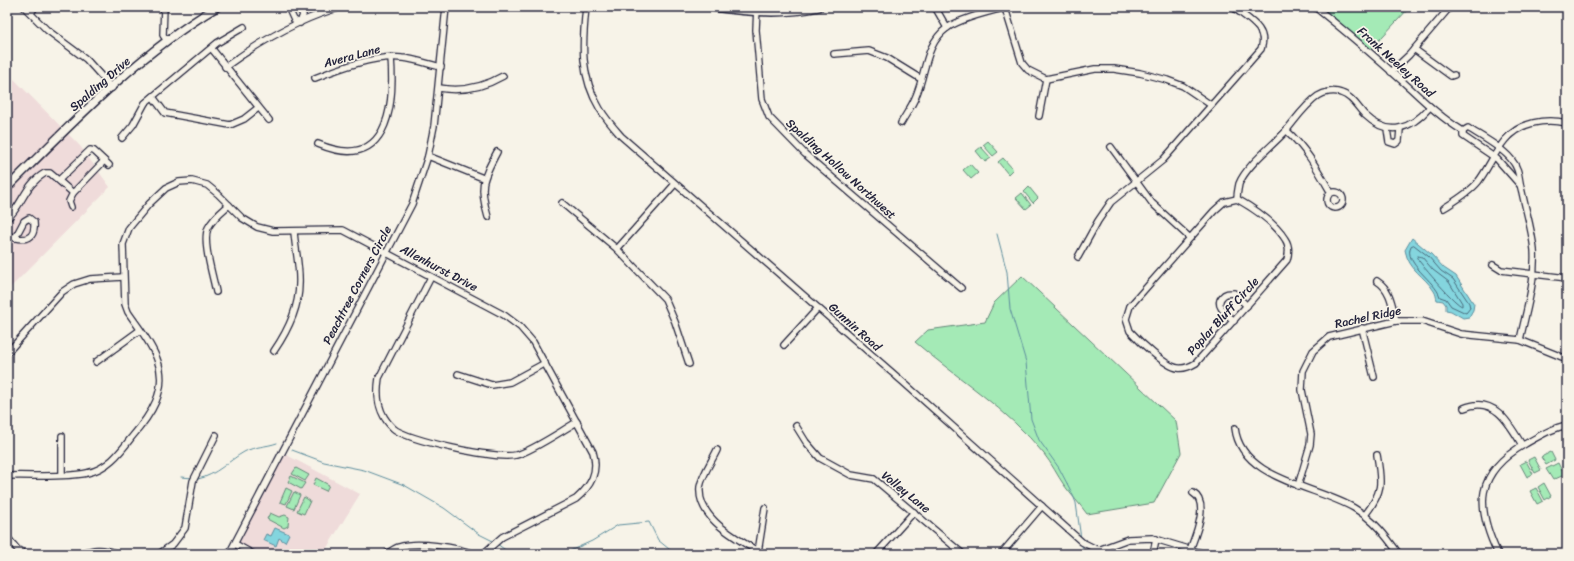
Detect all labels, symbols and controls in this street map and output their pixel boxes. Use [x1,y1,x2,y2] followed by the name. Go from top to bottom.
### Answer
[1352,21,1440,104] street label: Frank Neeley Road
[320,38,383,74] street label: Avera Lane
[64,51,136,117] street label: Spalding Drive
[780,113,902,225] street label: Spalding Hollow Northwest
[316,221,398,349] street label: Peachtree Corners Circle
[395,238,482,298] street label: Allenhurst Drive
[1181,272,1265,360] street label: Poplar Bluff Circle
[823,297,888,358] street label: Gunnin Road
[1333,299,1403,335] street label: Rachel Ridge
[876,465,936,519] street label: Volley Lane

